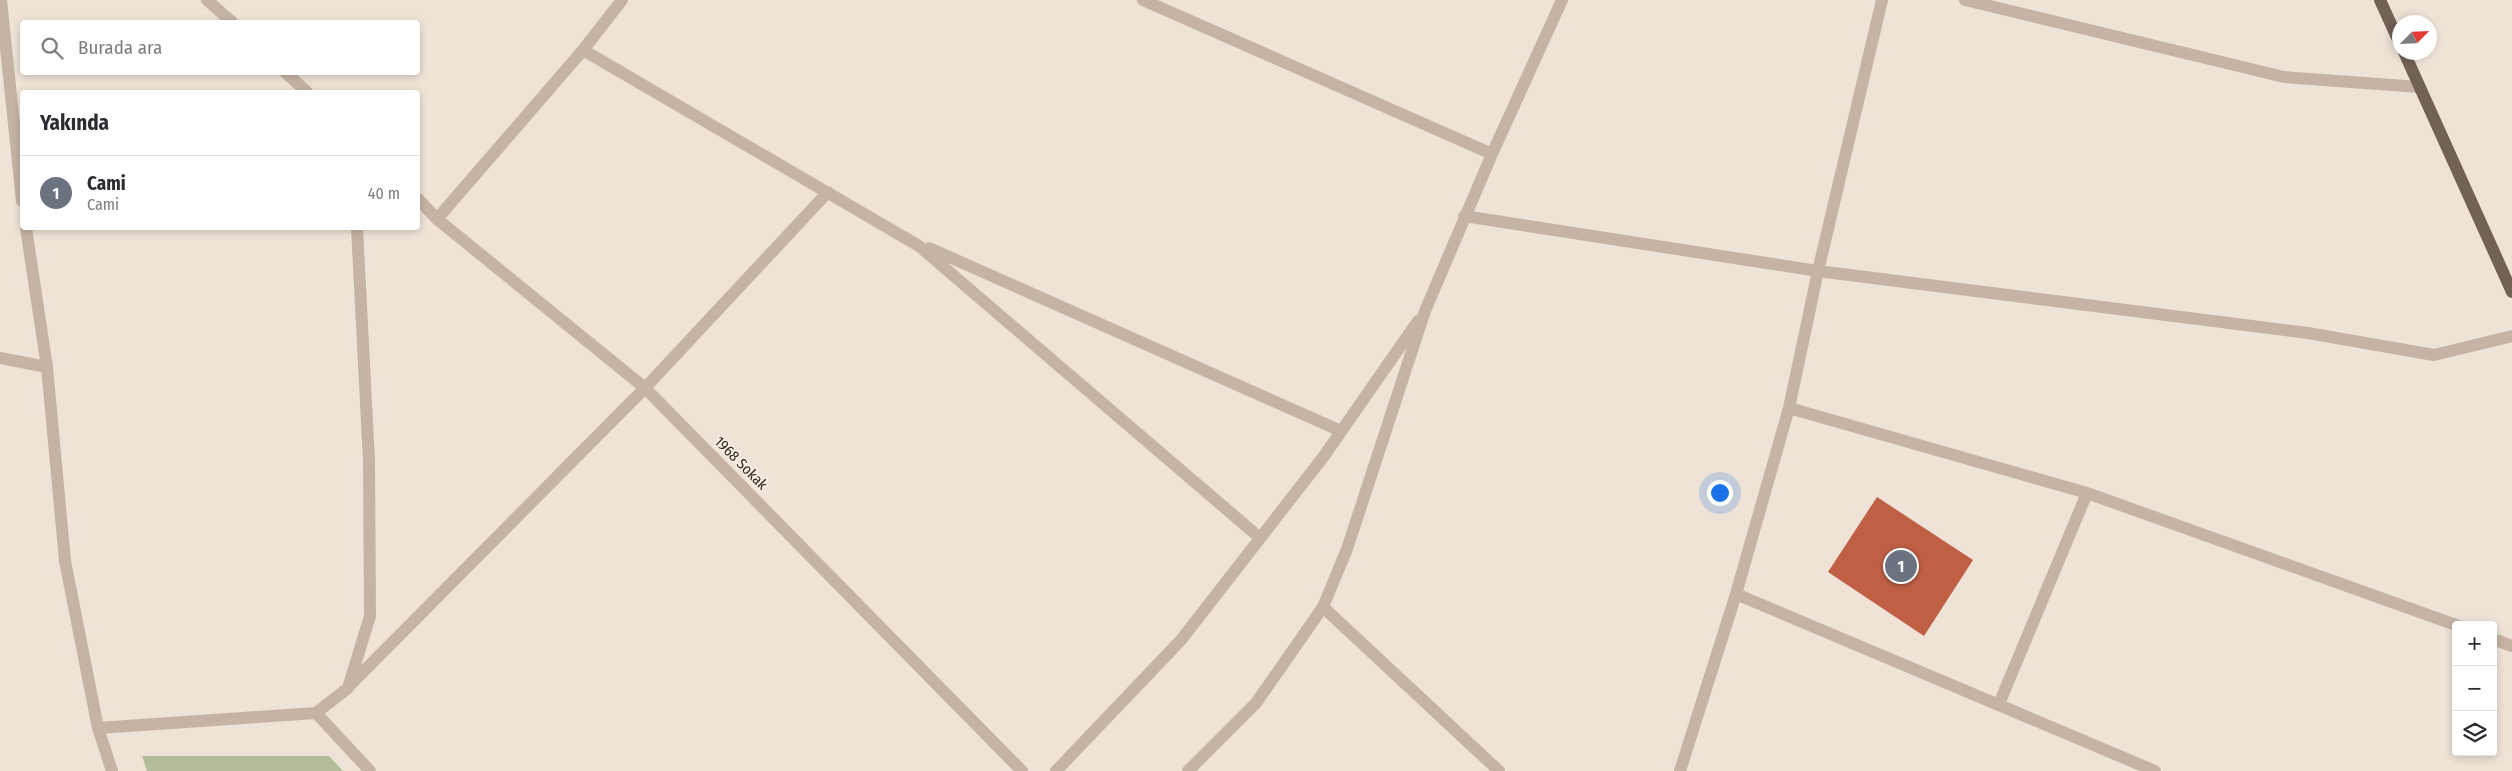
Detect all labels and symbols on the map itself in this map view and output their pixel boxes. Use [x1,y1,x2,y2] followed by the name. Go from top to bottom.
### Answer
[2392,15,2437,60] north arrow
[711,433,771,493] street label: 1968 Sokak
[1707,480,1733,506] your location
[1885,547,1917,585] pin: 1

